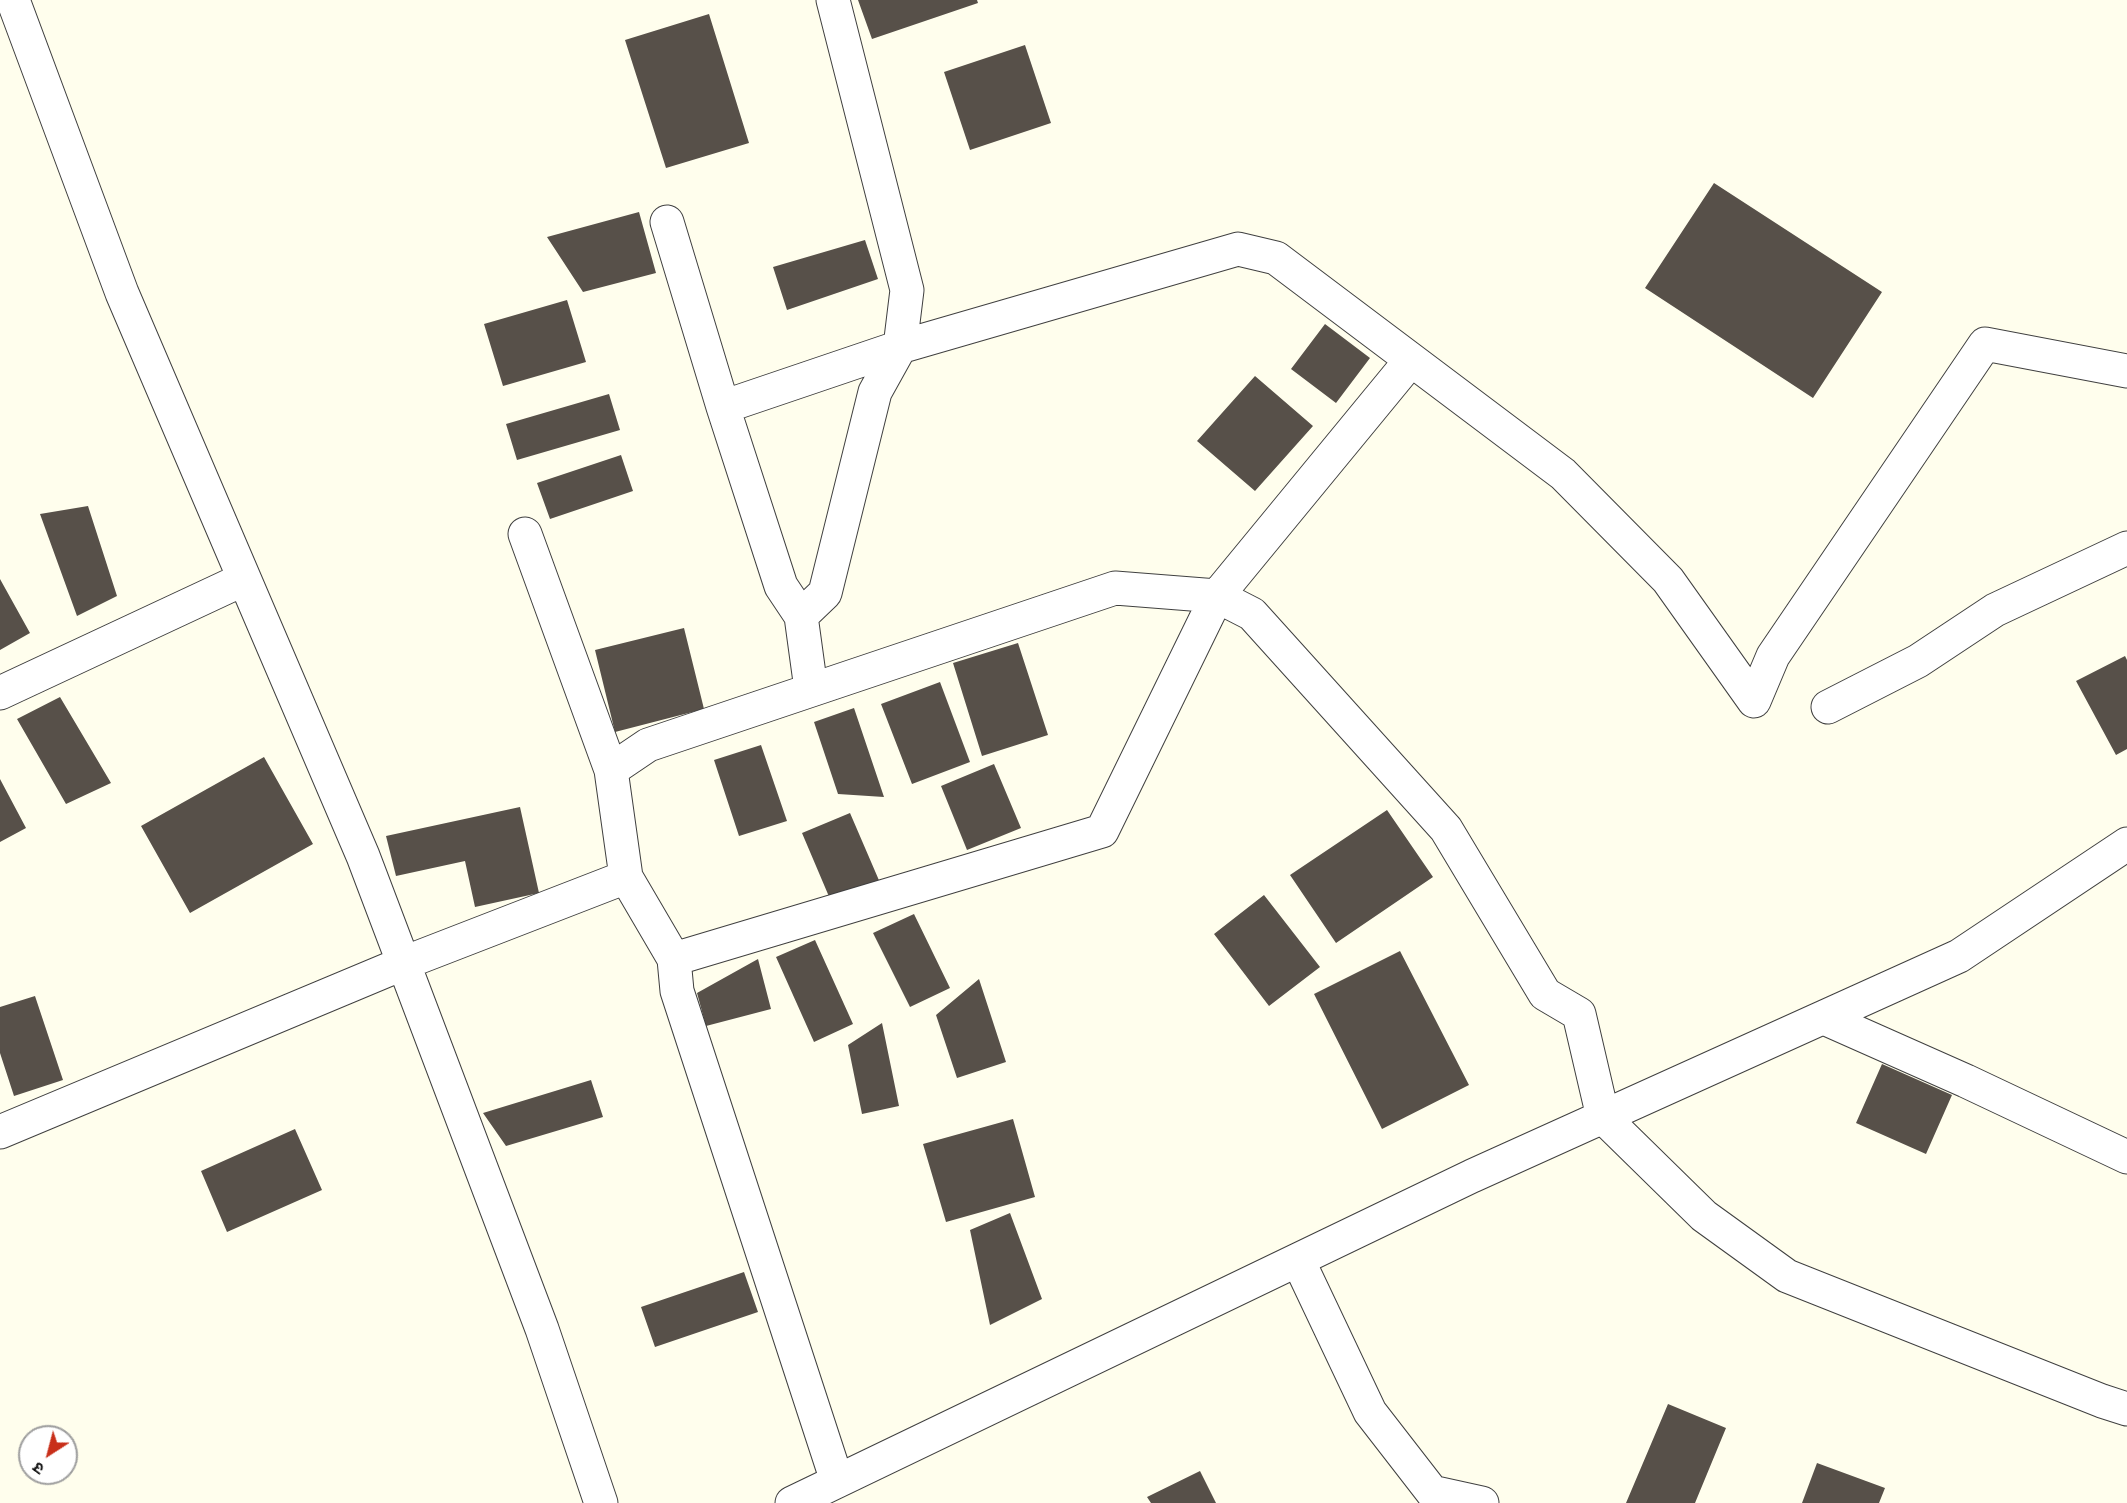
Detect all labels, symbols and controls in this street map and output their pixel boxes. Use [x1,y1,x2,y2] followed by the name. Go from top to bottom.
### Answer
[18,1425,78,1485] north arrow
[30,1459,47,1478] text: उ

